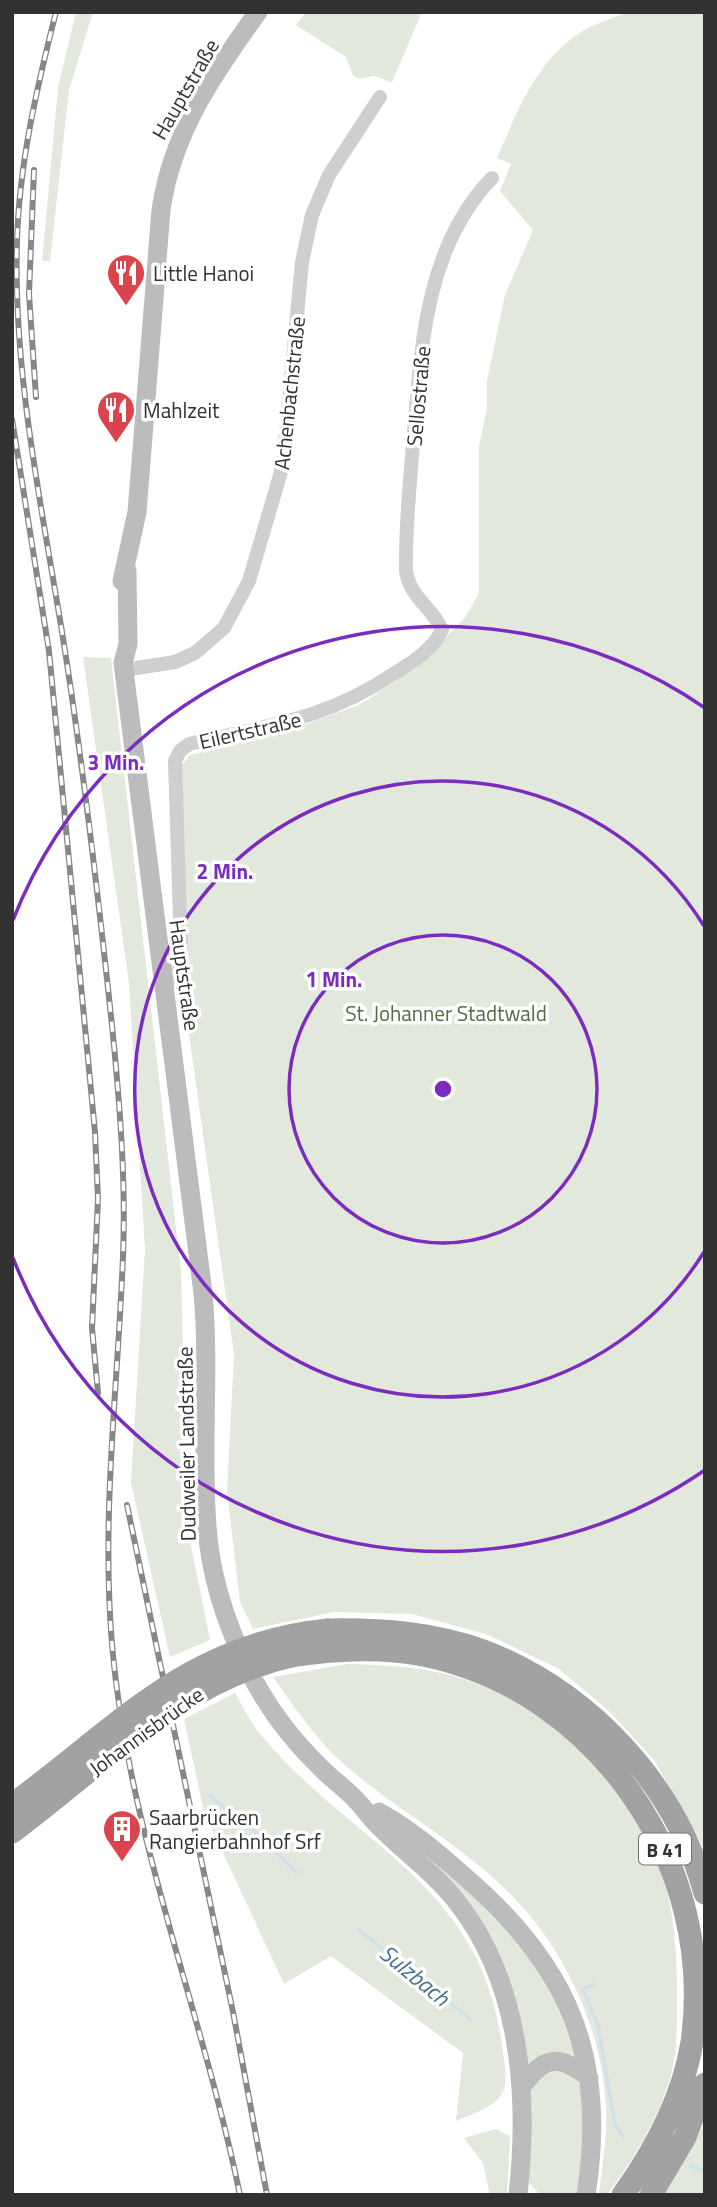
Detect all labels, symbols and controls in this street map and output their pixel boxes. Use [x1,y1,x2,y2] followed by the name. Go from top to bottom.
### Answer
[143,33,227,145] street label: Hauptstraße
[105,252,147,307] restaurant icon: Little Hanoi
[153,257,254,289] place label: Little Hanoi
[265,315,313,471] street label: Achenbachstraße
[398,345,438,447] street label: Sellostraße
[95,389,137,444] restaurant icon: Mahlzeit
[143,394,220,426] place label: Mahlzeit
[196,703,304,757] street label: Eilertstraße
[88,746,144,778] text: 3 Min.
[197,855,253,887] text: 2 Min.
[161,917,209,1033] street label: Hauptstraße
[306,963,362,995] text: 1 Min.
[345,997,547,1029] park label: St. Johanner Stadtwald
[431,1077,455,1101] centre of rings
[168,1346,204,1542] street label: Dudweiler Landstraße
[82,1678,210,1784] street label: Johannisbrücke
[149,1801,321,1857] place label: Saarbrücken Rangierbahnhof Srf
[101,1808,143,1863] building icon: Saarbrücken Rangierbahnhof Srf
[639,1834,691,1865] road number: B 41
[372,1936,458,2014] water label: Sulzbach

